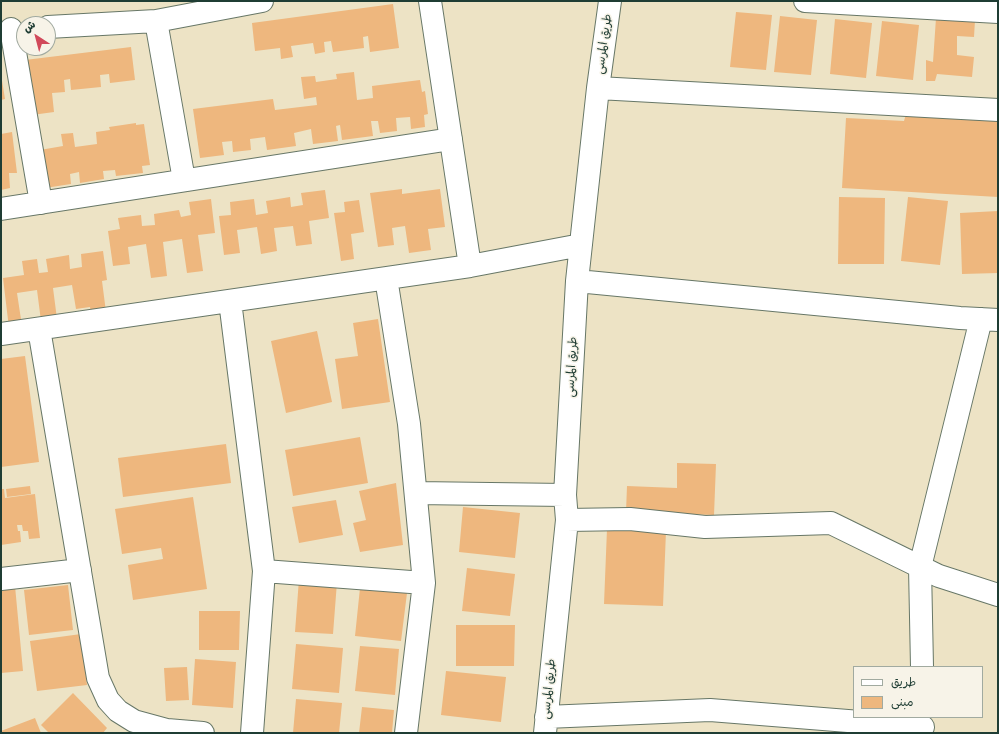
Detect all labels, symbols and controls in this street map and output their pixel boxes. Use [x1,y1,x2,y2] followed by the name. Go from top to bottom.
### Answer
[593,13,615,75] street label: طريق المرسى
[19,15,40,38] text: ش
[16,16,56,56] north arrow
[563,336,581,398] street label: طريق المرسى
[539,658,559,720] street label: طريق المرسى
[853,666,983,718] legend
[891,671,916,693] text: طريق
[891,691,914,713] text: مبنى

